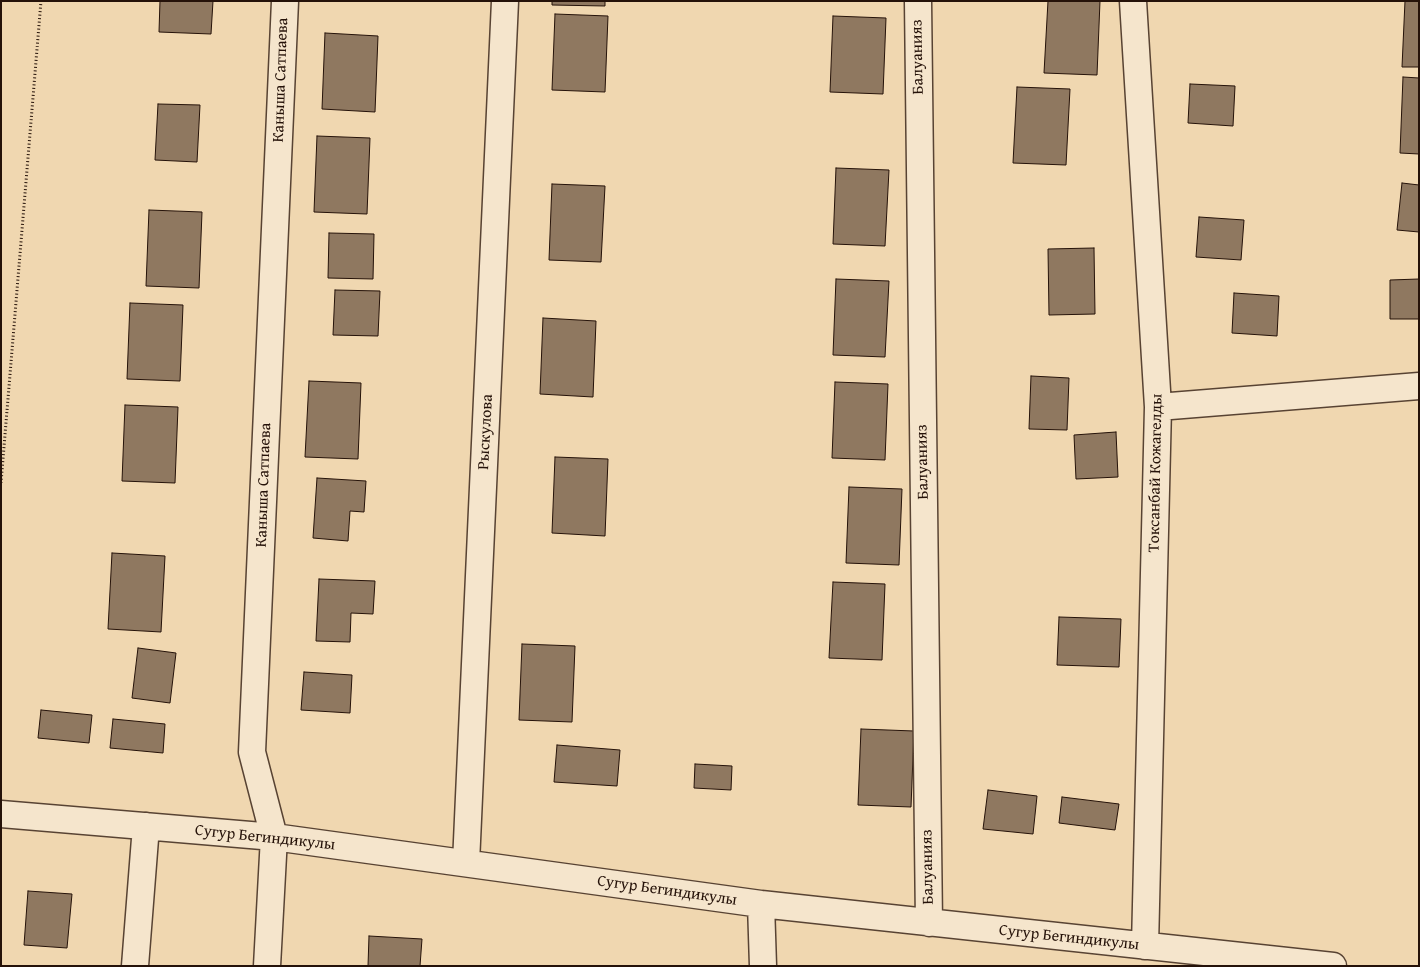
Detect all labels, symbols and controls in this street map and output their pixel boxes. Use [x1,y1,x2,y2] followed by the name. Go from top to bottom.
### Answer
[269,17,293,143] street label: Каныша Сатпаева
[908,19,928,95] street label: Балуанияз
[474,394,498,470] street label: Рыскулова
[1145,394,1167,552] street label: Токсанбай Кожагелды
[252,422,276,548] street label: Каныша Сатпаева
[913,424,933,500] street label: Балуанияз
[194,821,336,855] street label: Сугур Бегиндикулы
[918,829,938,905] street label: Балуанияз
[596,872,738,910] street label: Сугур Бегиндикулы
[998,921,1140,955] street label: Сугур Бегиндикулы

